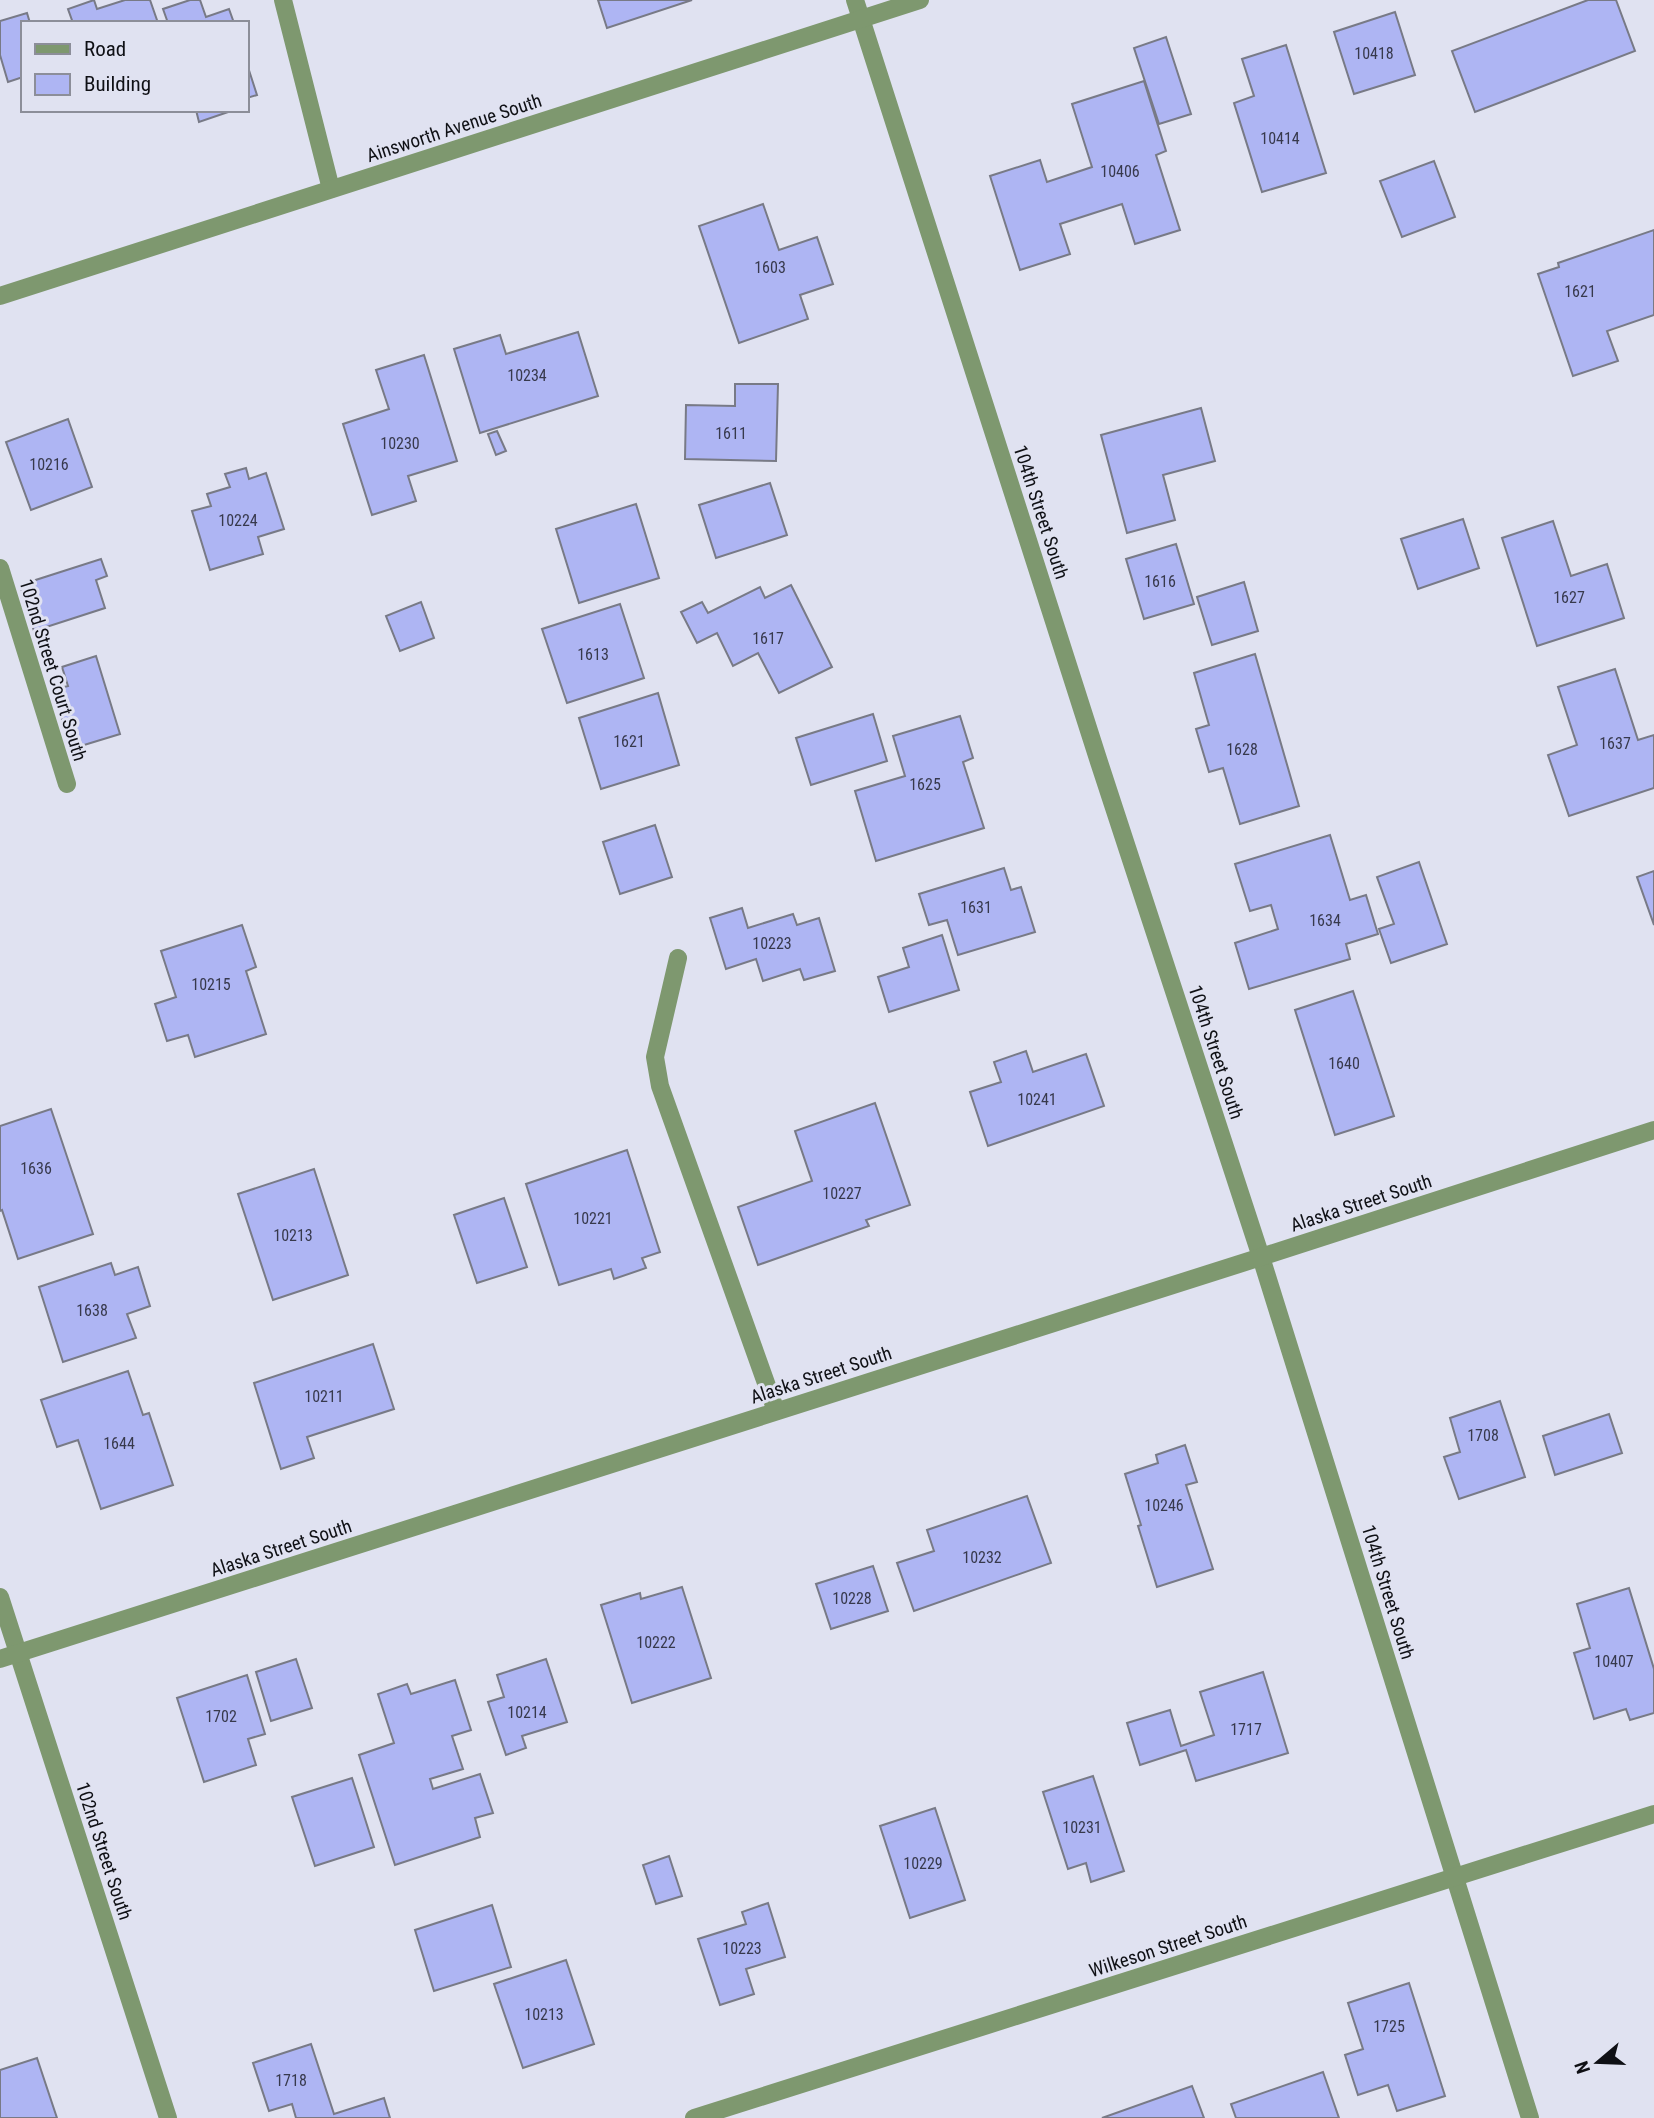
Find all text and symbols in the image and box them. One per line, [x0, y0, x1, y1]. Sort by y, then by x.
legend [21, 21, 248, 112]
text: Road [84, 37, 126, 61]
house number: 10418 [1354, 44, 1394, 63]
text: Building [84, 72, 151, 96]
street label: Ainsworth Avenue South [363, 89, 545, 167]
house number: 10414 [1260, 129, 1300, 148]
house number: 10406 [1100, 162, 1140, 181]
house number: 1603 [754, 258, 786, 277]
house number: 1621 [1564, 282, 1596, 301]
house number: 10234 [507, 366, 547, 385]
house number: 1611 [715, 424, 747, 443]
house number: 10230 [380, 434, 420, 453]
street label: 104th Street South [1008, 442, 1074, 582]
house number: 10216 [29, 455, 69, 474]
house number: 10224 [218, 511, 258, 530]
house number: 1616 [1144, 572, 1176, 591]
street label: 102nd Street Court South [14, 576, 92, 764]
house number: 1627 [1553, 588, 1585, 607]
house number: 1617 [752, 629, 784, 648]
house number: 1613 [577, 645, 609, 664]
house number: 1621 [613, 732, 645, 751]
house number: 1637 [1599, 734, 1631, 753]
house number: 1628 [1226, 740, 1258, 759]
house number: 1625 [909, 775, 941, 794]
house number: 1631 [960, 898, 992, 917]
house number: 1634 [1309, 911, 1341, 930]
house number: 10223 [752, 934, 792, 953]
house number: 10215 [191, 975, 231, 994]
street label: 104th Street South [1183, 982, 1249, 1122]
house number: 1640 [1328, 1054, 1360, 1073]
house number: 10241 [1017, 1090, 1057, 1109]
house number: 1636 [20, 1159, 52, 1178]
street label: Alaska Street South [1287, 1169, 1435, 1237]
house number: 10227 [822, 1184, 862, 1203]
house number: 10221 [573, 1209, 613, 1228]
house number: 10213 [273, 1226, 313, 1245]
house number: 1638 [76, 1301, 108, 1320]
street label: Alaska Street South [747, 1341, 895, 1409]
house number: 10211 [304, 1387, 344, 1406]
house number: 1708 [1467, 1426, 1499, 1445]
house number: 1644 [103, 1434, 135, 1453]
house number: 10246 [1144, 1496, 1184, 1515]
street label: Alaska Street South [207, 1514, 355, 1582]
street label: 104th Street South [1357, 1522, 1419, 1662]
house number: 10232 [962, 1548, 1002, 1567]
house number: 10228 [832, 1589, 872, 1608]
house number: 10222 [636, 1633, 676, 1652]
house number: 10407 [1594, 1652, 1634, 1671]
house number: 10214 [507, 1703, 547, 1722]
house number: 1702 [205, 1707, 237, 1726]
house number: 1717 [1230, 1720, 1262, 1739]
street label: 102nd Street South [71, 1779, 137, 1923]
house number: 10231 [1062, 1818, 1102, 1837]
house number: 10229 [903, 1854, 943, 1873]
street label: Wilkeson Street South [1086, 1910, 1250, 1982]
house number: 10223 [722, 1939, 762, 1958]
house number: 10213 [524, 2005, 564, 2024]
house number: 1725 [1373, 2017, 1405, 2036]
north arrow [1563, 2027, 1633, 2097]
text: N [1570, 2058, 1595, 2077]
house number: 1718 [275, 2071, 307, 2090]

